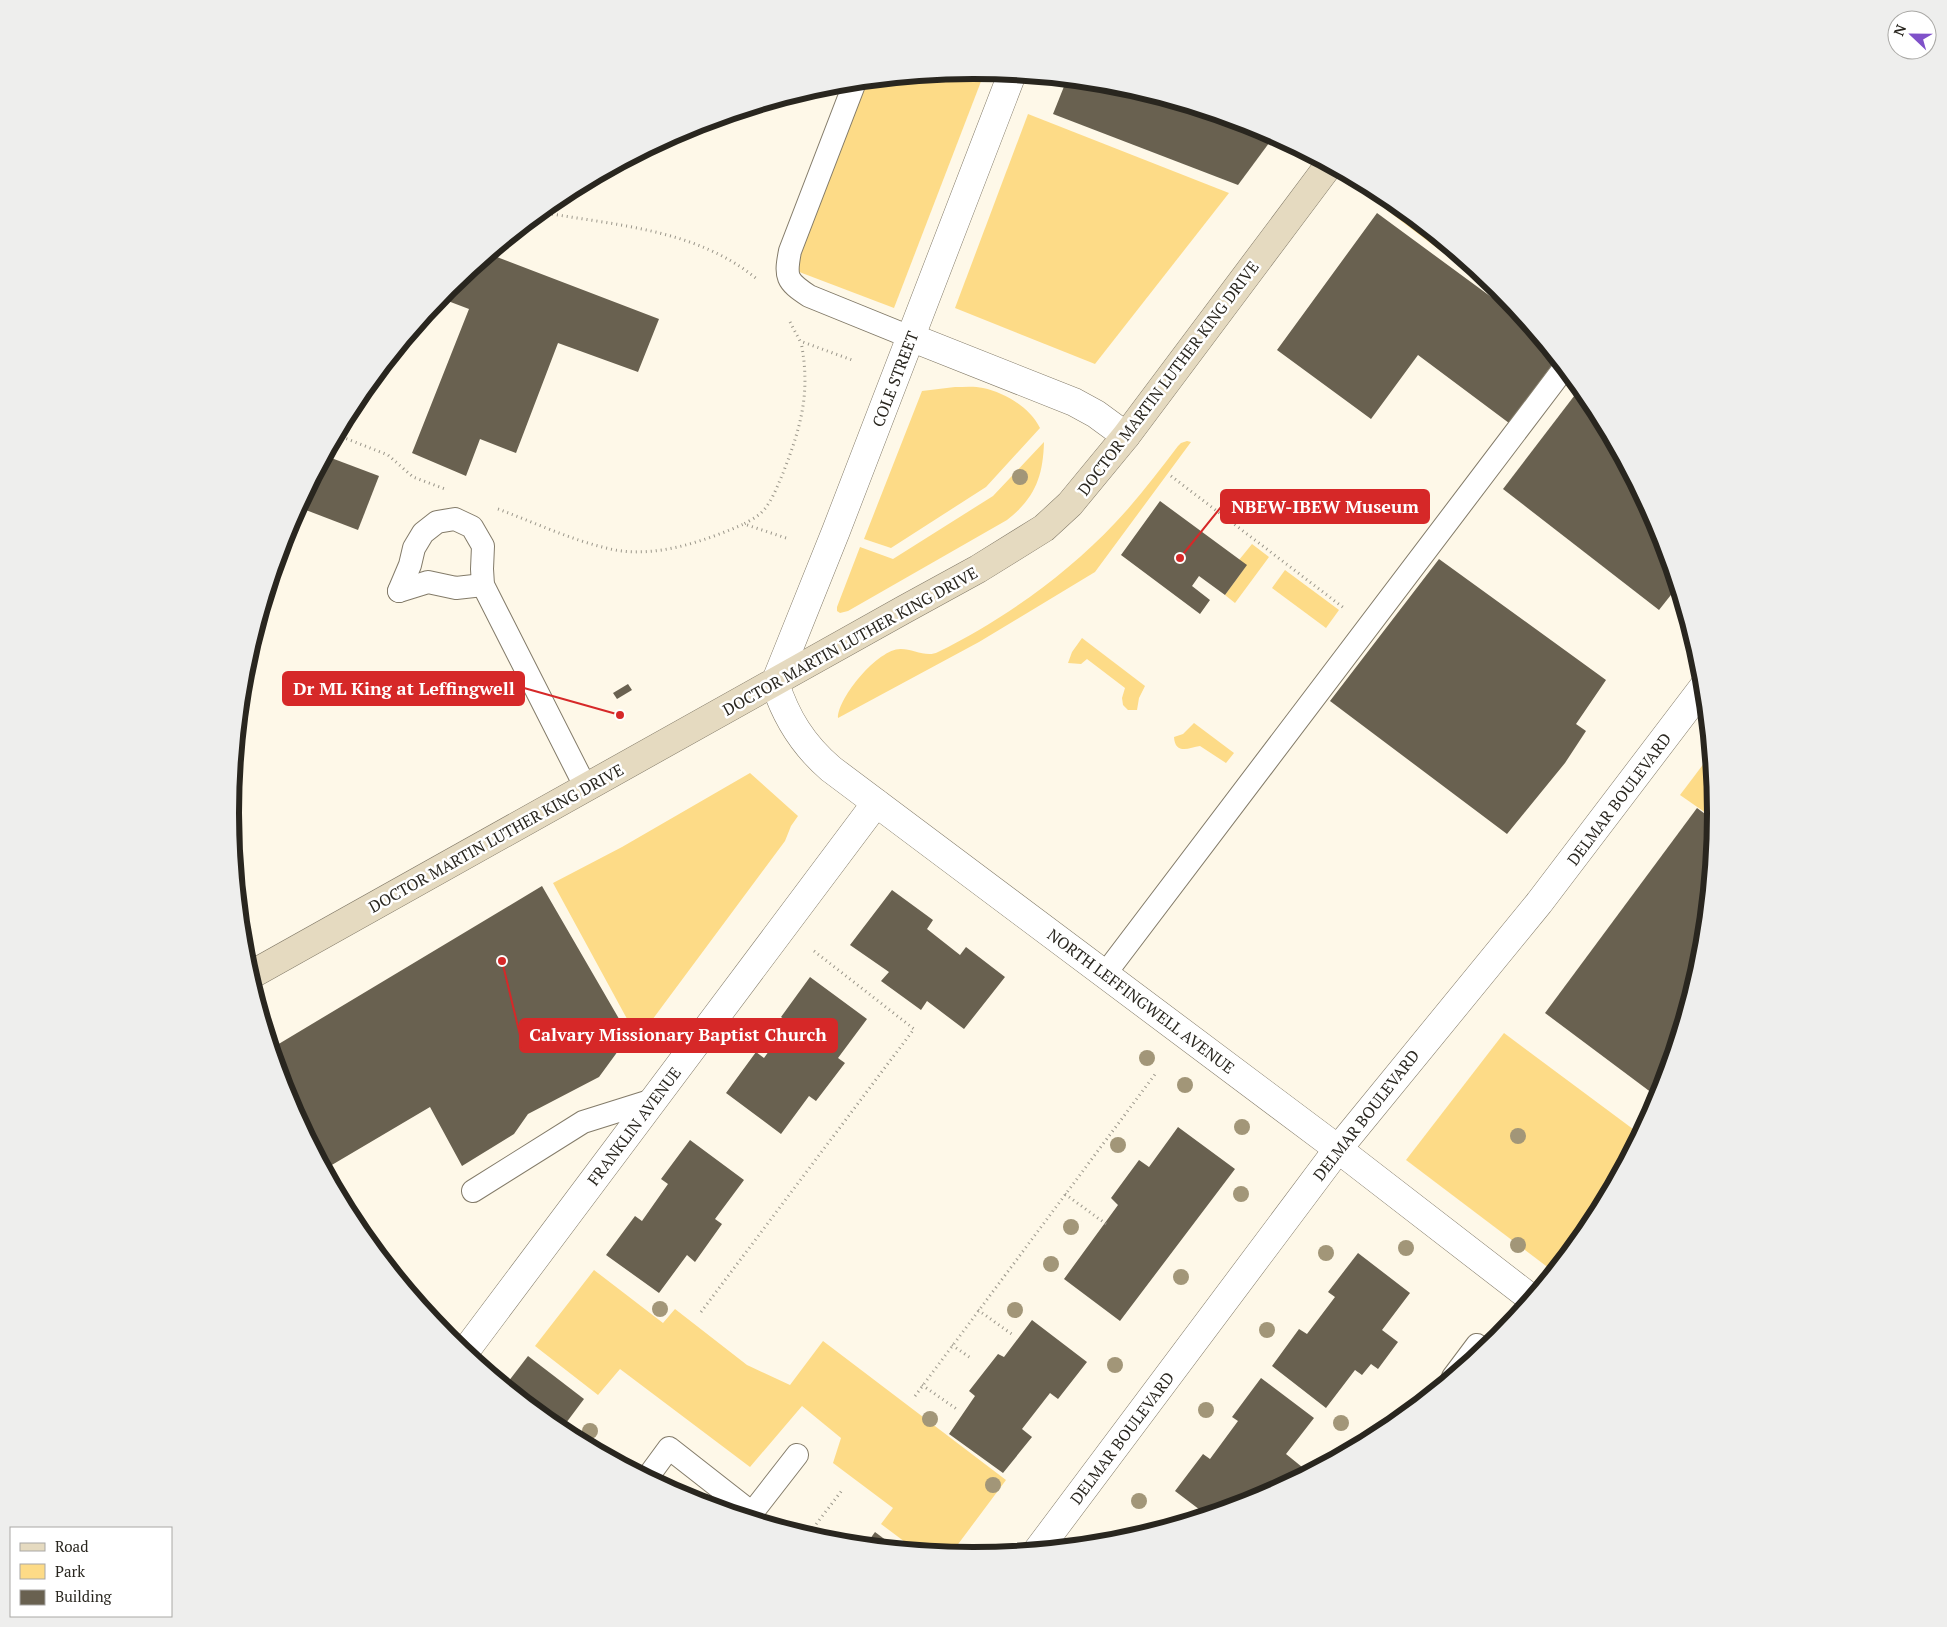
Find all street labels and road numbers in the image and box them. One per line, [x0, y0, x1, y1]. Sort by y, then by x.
street label: DOCTOR MARTIN LUTHER KING DRIVE [1072, 256, 1264, 500]
street label: COLE STREET [867, 328, 923, 430]
street label: DOCTOR MARTIN LUTHER KING DRIVE [719, 561, 981, 721]
street label: DELMAR BOULEVARD [1562, 728, 1676, 870]
street label: DOCTOR MARTIN LUTHER KING DRIVE [365, 758, 627, 918]
street label: NORTH LEFFINGWELL AVENUE [1043, 923, 1239, 1079]
street label: DELMAR BOULEVARD [1308, 1045, 1424, 1185]
street label: FRANKLIN AVENUE [582, 1062, 686, 1190]
street label: DELMAR BOULEVARD [1065, 1367, 1179, 1509]

